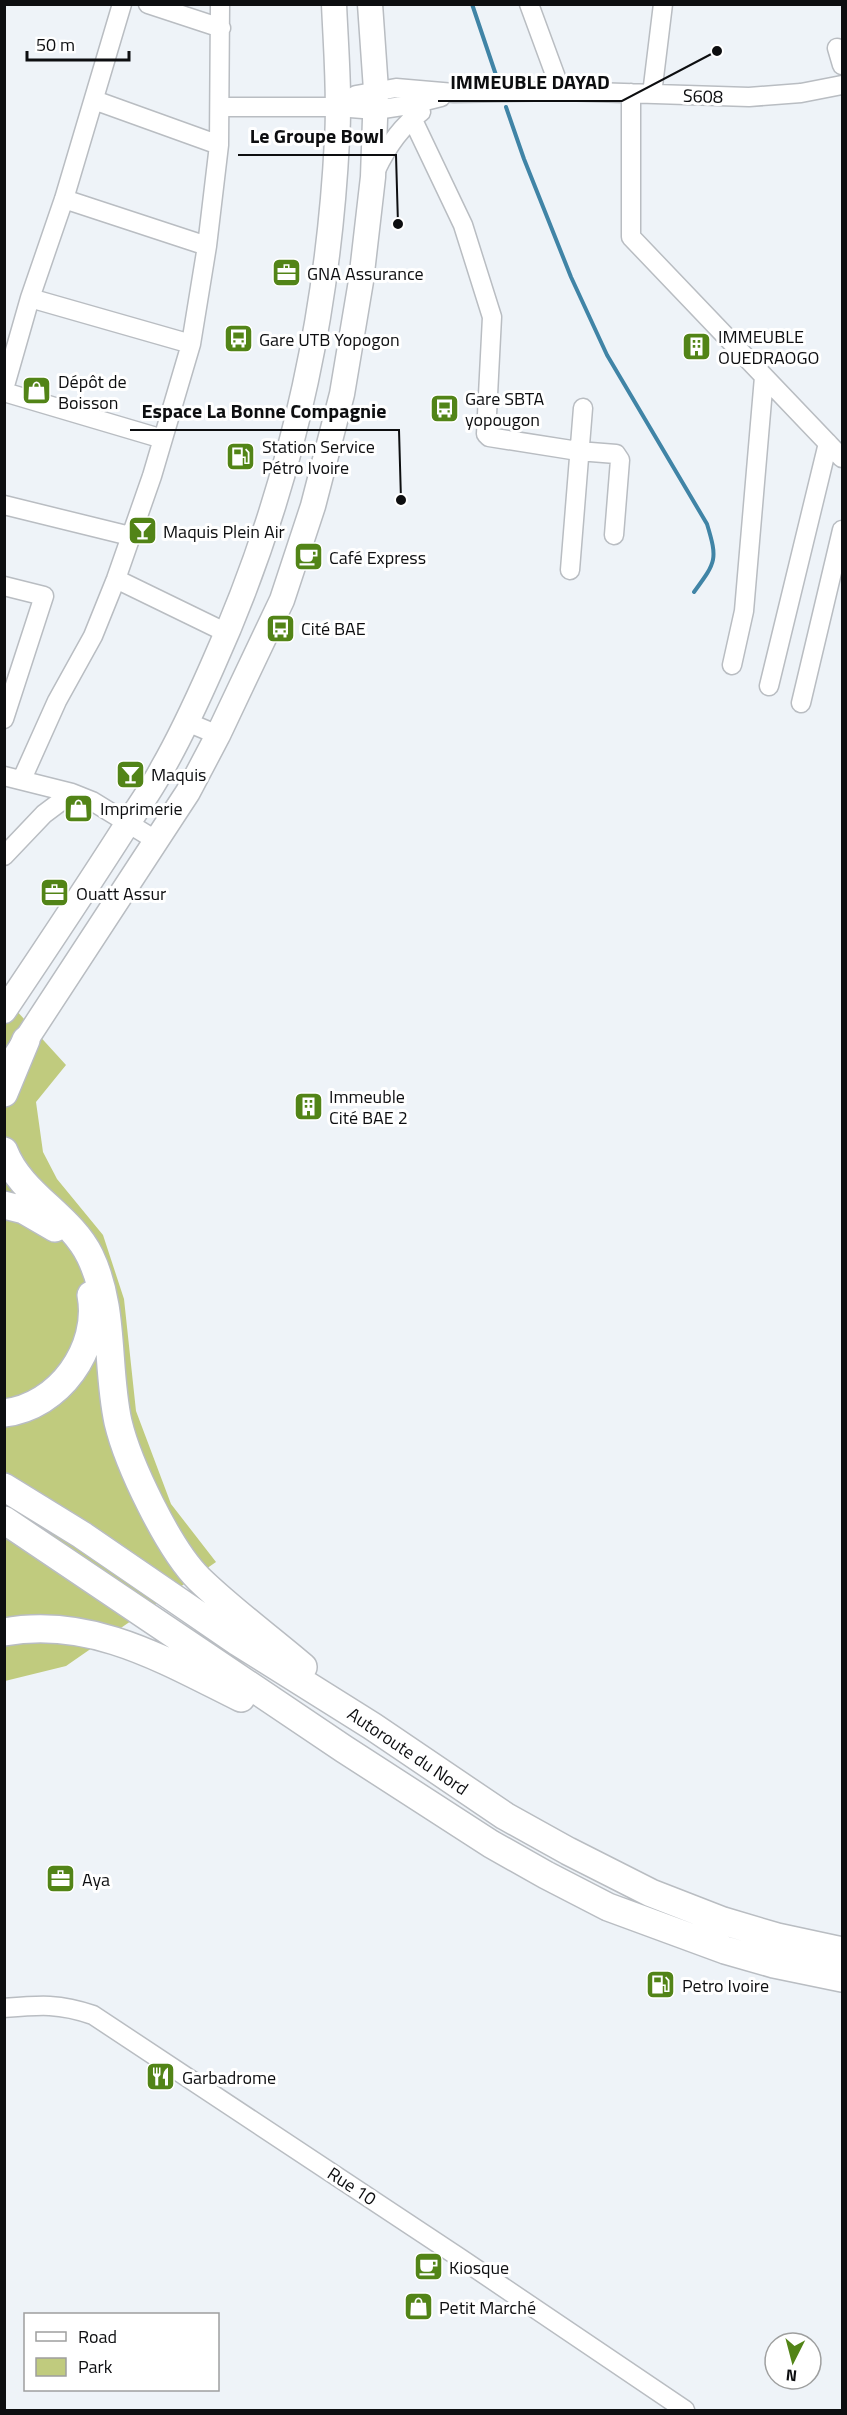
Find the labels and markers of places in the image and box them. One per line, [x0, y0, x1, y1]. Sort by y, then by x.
callout: IMMEUBLE DAYAD [438, 63, 622, 101]
callout: Le Groupe Bowl [238, 117, 396, 155]
office icon: GNA Assurance [270, 257, 302, 289]
place label: GNA Assurance [307, 260, 424, 287]
bus stop icon: Gare UTB Yopogon [222, 323, 254, 355]
place label: IMMEUBLE OUEDRAOGO [718, 323, 819, 371]
place label: Gare UTB Yopogon [259, 326, 400, 353]
building icon: IMMEUBLE OUEDRAOGO [681, 330, 713, 362]
place label: Dépôt de Boisson [58, 368, 127, 416]
shop icon: Dépôt de Boisson [21, 375, 53, 407]
place label: Gare SBTA yopougon [465, 385, 544, 433]
callout: Espace La Bonne Compagnie [130, 392, 399, 430]
bus stop icon: Gare SBTA yopougon [428, 392, 460, 424]
place label: Station Service Pétro Ivoire [262, 433, 375, 481]
fuel station icon: Station Service Pétro Ivoire [225, 440, 257, 472]
bar icon: Maquis Plein Air [126, 515, 158, 547]
place label: Maquis Plein Air [163, 518, 285, 545]
cafe icon: Café Express [292, 541, 324, 573]
place label: Café Express [329, 544, 426, 571]
bus stop icon: Cité BAE [264, 612, 296, 644]
place label: Cité BAE [301, 615, 366, 642]
bar icon: Maquis [114, 758, 146, 790]
place label: Maquis [151, 761, 206, 788]
shop icon: Imprimerie [63, 792, 95, 824]
place label: Imprimerie [100, 795, 183, 822]
office icon: Ouatt Assur [39, 877, 71, 909]
place label: Ouatt Assur [76, 880, 166, 907]
place label: Immeuble Cité BAE 2 [329, 1083, 408, 1131]
building icon: Immeuble Cité BAE 2 [292, 1090, 324, 1122]
office icon: Aya [45, 1863, 77, 1895]
place label: Aya [82, 1866, 110, 1893]
fuel station icon: Petro Ivoire [645, 1969, 677, 2001]
place label: Petro Ivoire [682, 1972, 769, 1999]
restaurant icon: Garbadrome [145, 2061, 177, 2093]
place label: Garbadrome [182, 2064, 276, 2091]
cafe icon: Kiosque [412, 2251, 444, 2283]
place label: Kiosque [449, 2254, 509, 2281]
shop icon: Petit Marché [402, 2291, 434, 2323]
place label: Petit Marché [439, 2294, 536, 2321]

